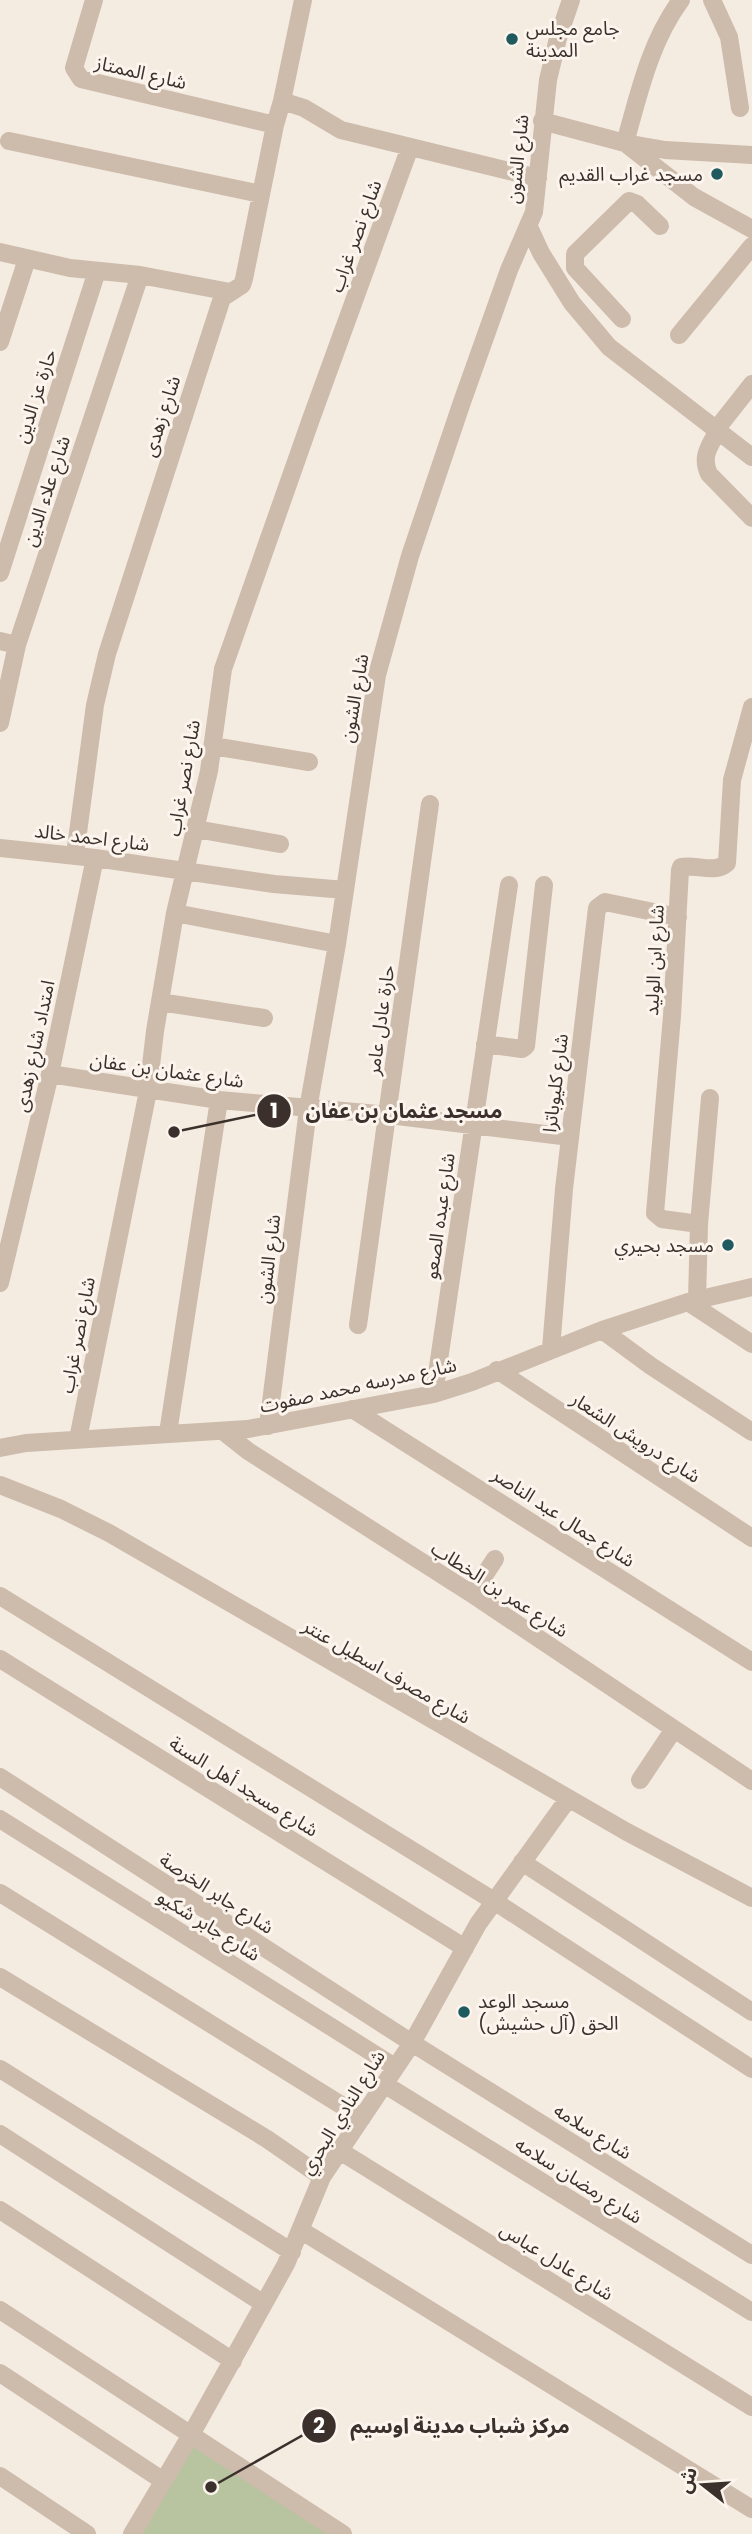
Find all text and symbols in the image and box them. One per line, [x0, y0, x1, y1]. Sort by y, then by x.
place label: جامع مجلس المدينة [526, 15, 620, 64]
marker: جامع مجلس المدينة [504, 31, 520, 47]
street label: شارع الممتاز [92, 49, 189, 96]
street label: شارع الشون [499, 113, 536, 205]
place label: مسجد غراب القديم [559, 161, 703, 189]
marker: مسجد غراب القديم [709, 166, 725, 182]
street label: شارع نصر غراب [323, 176, 388, 296]
street label: حارة عز الدين [8, 346, 63, 446]
street label: شارع زهدى [136, 372, 187, 460]
street label: شارع علاء الدين [16, 432, 77, 550]
street label: شارع الشون [333, 652, 376, 745]
street label: شارع نصر غراب [160, 718, 207, 838]
street label: شارع احمد خالد [33, 817, 151, 858]
street label: شارع ابن الوليد [638, 904, 671, 1016]
street label: حارة عادل عامر [359, 963, 402, 1078]
street label: امتداد شارع زهدى [7, 978, 62, 1115]
street label: شارع كليوباترا [536, 1032, 575, 1134]
street label: شارع عثمان بن عفان [88, 1046, 246, 1095]
callout: مسجد عثمان بن عفان [257, 1090, 517, 1132]
text: 1 [270, 1096, 278, 1125]
text: مسجد عثمان بن عفان [306, 1096, 502, 1125]
street label: شارع عبده الصعو [417, 1151, 462, 1281]
street label: شارع الشون [250, 1213, 287, 1305]
place label: مسجد بحيري [614, 1232, 714, 1260]
marker: مسجد بحيري [720, 1237, 736, 1253]
street label: شارع نصر غراب [53, 1275, 102, 1396]
street label: شارع مدرسه محمد صفوت [257, 1351, 459, 1420]
street label: شارع درويش الشعار [565, 1385, 706, 1489]
street label: شارع جمال عبد الناصر [486, 1460, 640, 1574]
street label: شارع عمر بن الخطاب [426, 1535, 574, 1644]
street label: شارع مصرف اسطبل عنتر [297, 1612, 476, 1731]
street label: شارع مسجد أهل السنة [164, 1730, 323, 1843]
street label: شارع جابر الخرصة [154, 1846, 279, 1941]
street label: شارع جابر شكيو [152, 1883, 266, 1968]
place label: مسجد الوعد الحق (آل حشيش) [478, 1988, 619, 2037]
marker: مسجد الوعد الحق (آل حشيش) [456, 2004, 472, 2020]
street label: شارع النادي البحري [293, 2045, 393, 2180]
street label: شارع سلامه [548, 2097, 637, 2166]
street label: شارع رمضان سلامه [510, 2130, 648, 2230]
street label: شارع عادل عباس [495, 2216, 619, 2307]
callout: مركز شباب مدينة اوسيم [301, 2405, 584, 2447]
text: 2 [313, 2411, 325, 2440]
text: مركز شباب مدينة اوسيم [350, 2411, 570, 2441]
north arrow [668, 2450, 738, 2520]
text: ش [671, 2464, 704, 2497]

